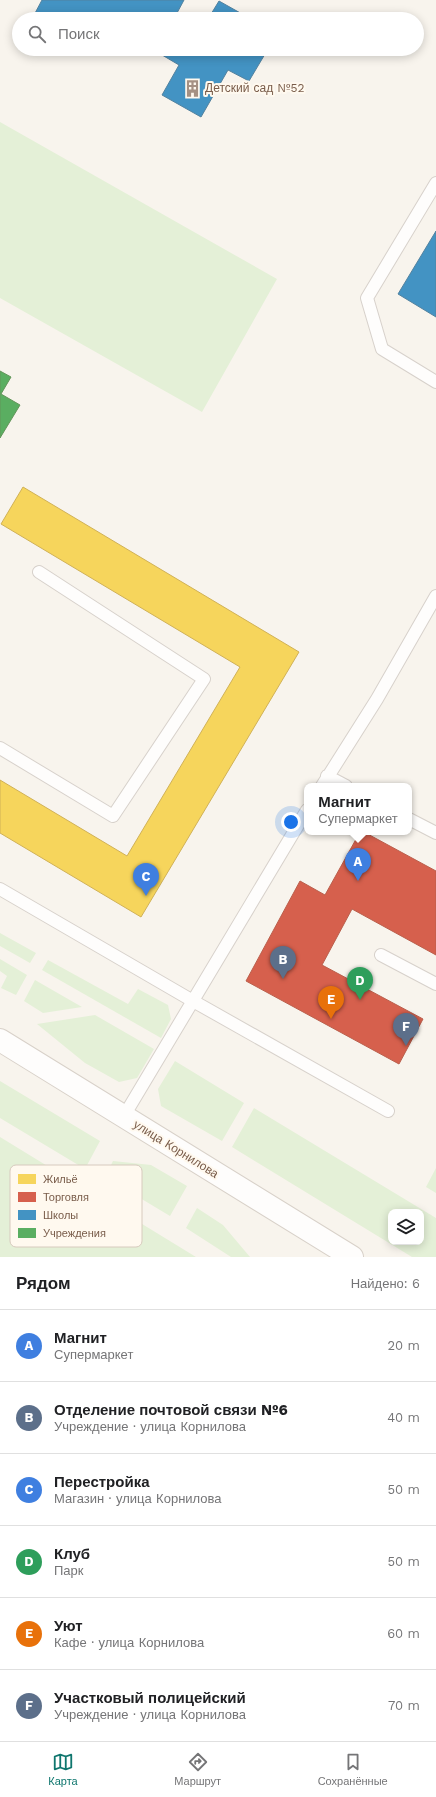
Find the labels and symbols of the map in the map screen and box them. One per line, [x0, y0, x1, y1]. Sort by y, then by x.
building icon: Детский сад №52 [182, 78, 202, 98]
place label: Детский сад №52 [205, 81, 304, 95]
your location [281, 812, 301, 832]
pin: A [345, 848, 371, 881]
pin: C [133, 863, 159, 896]
pin: B [270, 946, 296, 979]
pin: D [347, 967, 373, 1000]
pin: E [318, 986, 344, 1019]
pin: F [393, 1013, 419, 1046]
street label: улица Корнилова [131, 1117, 221, 1181]
legend [10, 1165, 142, 1247]
text: Жильё [43, 1173, 78, 1186]
text: Торговля [43, 1191, 89, 1204]
text: Школы [43, 1209, 78, 1222]
text: Учреждения [43, 1227, 106, 1240]

